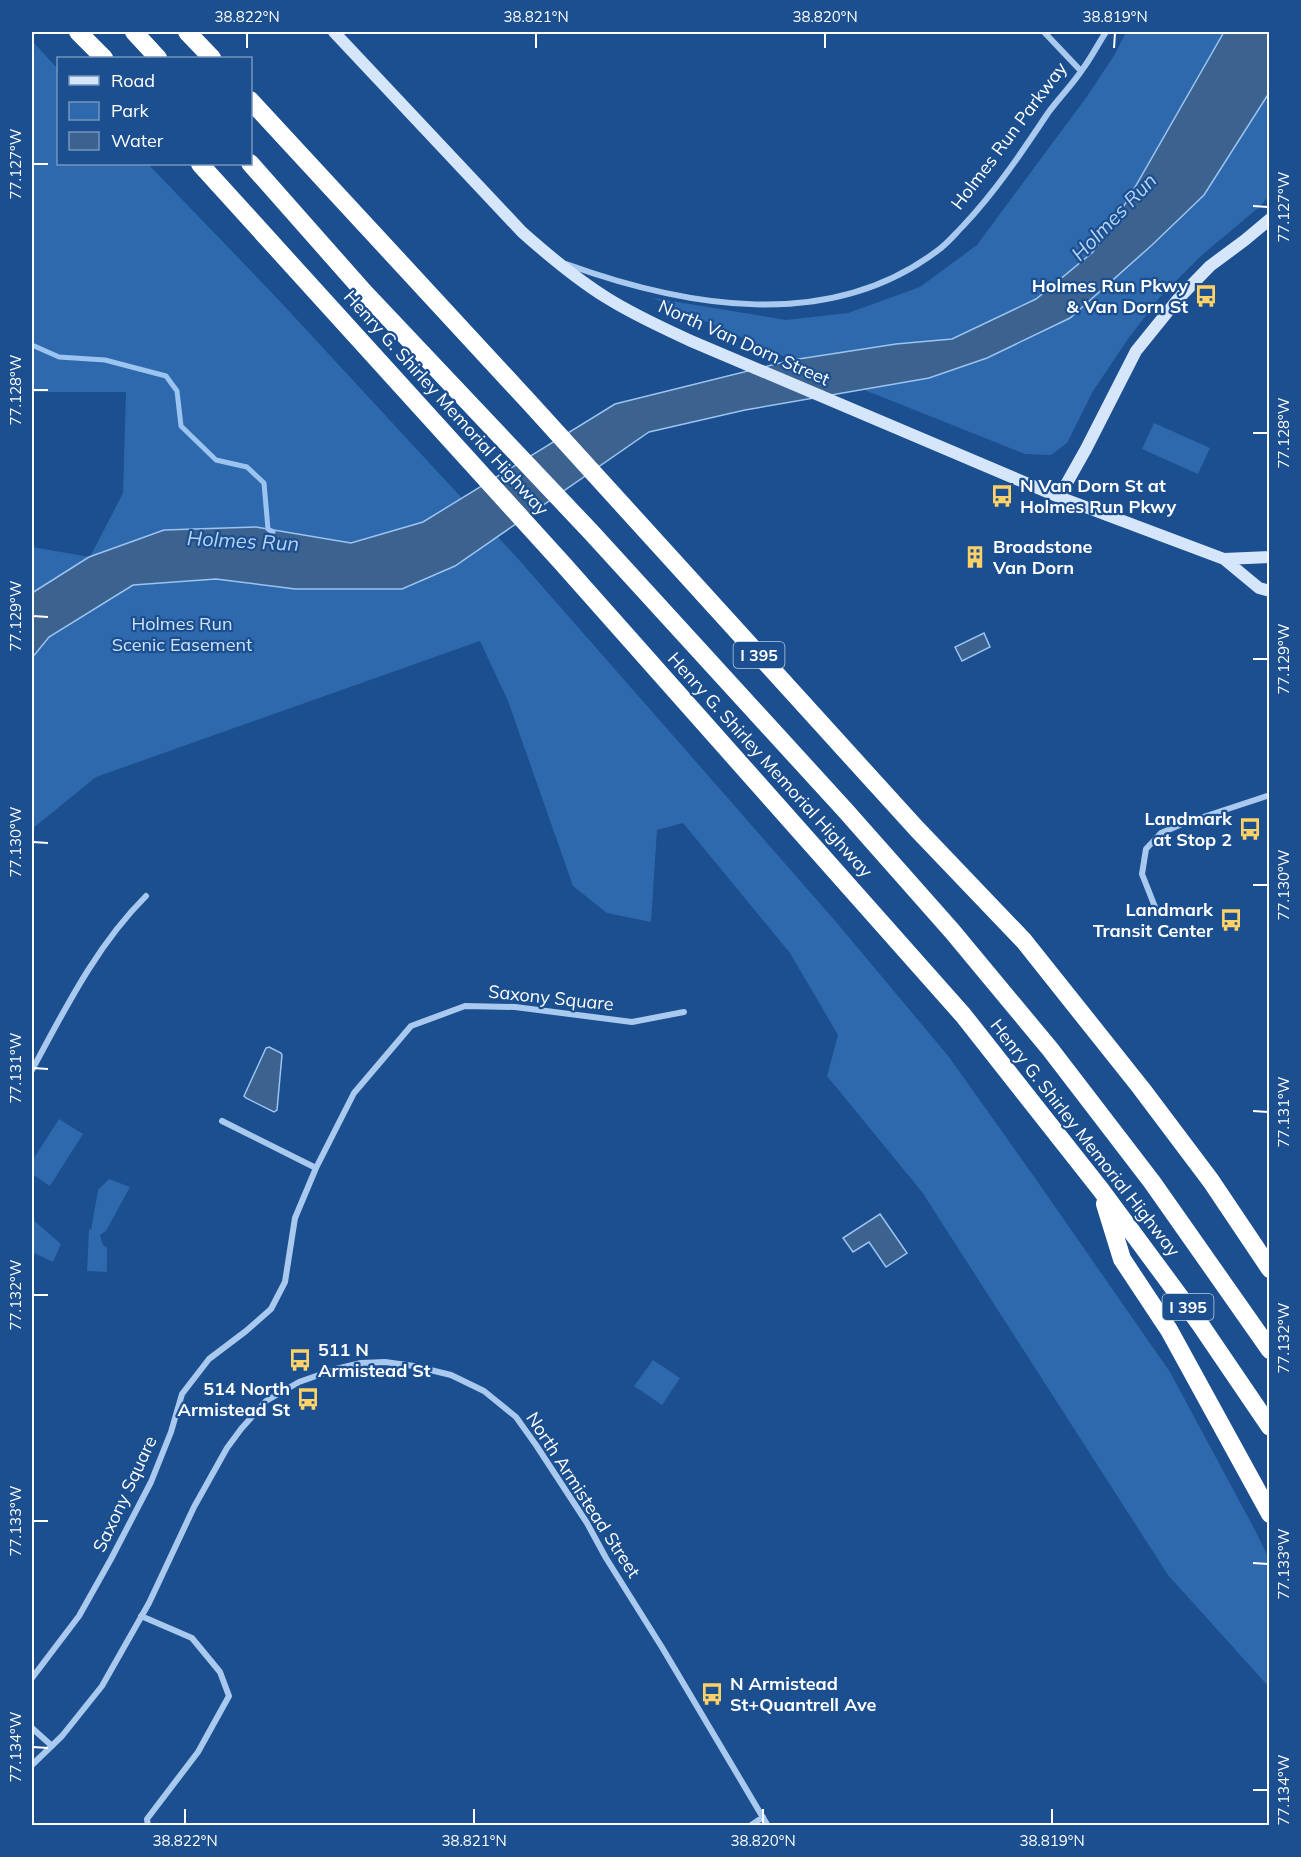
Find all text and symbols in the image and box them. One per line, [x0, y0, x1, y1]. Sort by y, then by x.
text: 38.822°N [214, 7, 280, 26]
text: 38.821°N [503, 7, 569, 26]
text: 38.820°N [792, 7, 858, 26]
text: 38.819°N [1082, 7, 1148, 26]
legend [57, 57, 252, 165]
street label: Holmes Run Parkway [946, 57, 1072, 214]
text: Road [111, 69, 155, 92]
text: Park [111, 99, 150, 122]
text: 77.127°W [6, 128, 25, 199]
text: Water [111, 129, 164, 152]
water label: Holmes Run [1066, 168, 1162, 266]
text: 77.127°W [1274, 171, 1293, 242]
place label: Holmes Run Pkwy & Van Dorn St [1032, 274, 1188, 318]
bus stop icon: Holmes Run Pkwy & Van Dorn St [1193, 283, 1219, 309]
street label: Henry G. Shirley Memorial Highway [339, 285, 554, 520]
street label: North Van Dorn Street [655, 294, 833, 391]
text: 77.128°W [6, 354, 25, 425]
text: 77.128°W [1274, 397, 1293, 468]
place label: N Van Dorn St at Holmes Run Pkwy [1020, 474, 1176, 518]
bus stop icon: N Van Dorn St at Holmes Run Pkwy [989, 483, 1015, 509]
water label: Holmes Run [186, 525, 300, 556]
place label: Broadstone Van Dorn [992, 535, 1092, 579]
building icon: Broadstone Van Dorn [962, 544, 988, 570]
text: 77.129°W [6, 580, 25, 651]
park label: Holmes Run Scenic Easement [112, 612, 252, 656]
text: 77.129°W [1274, 623, 1293, 694]
road number: I 395 [734, 642, 784, 668]
street label: Henry G. Shirley Memorial Highway [663, 647, 878, 882]
text: 77.130°W [6, 806, 25, 877]
place label: Landmark at Stop 2 [1144, 807, 1233, 851]
bus stop icon: Landmark at Stop 2 [1237, 816, 1263, 842]
text: 77.130°W [1274, 849, 1293, 920]
place label: Landmark Transit Center [1093, 898, 1214, 942]
bus stop icon: Landmark Transit Center [1218, 907, 1244, 933]
street label: Saxony Square [487, 979, 615, 1016]
street label: Henry G. Shirley Memorial Highway [985, 1014, 1186, 1261]
text: 77.131°W [6, 1032, 25, 1103]
text: 77.131°W [1274, 1076, 1293, 1147]
text: 77.132°W [6, 1259, 25, 1330]
road number: I 395 [1162, 1294, 1214, 1320]
text: 77.132°W [1274, 1302, 1293, 1373]
place label: 511 N Armistead St [318, 1338, 431, 1382]
bus stop icon: 511 N Armistead St [287, 1347, 313, 1373]
place label: 514 North Armistead St [177, 1377, 290, 1421]
bus stop icon: 514 North Armistead St [295, 1386, 321, 1412]
street label: North Armistead Street [521, 1408, 646, 1582]
street label: Saxony Square [88, 1432, 162, 1556]
text: 77.133°W [6, 1485, 25, 1556]
text: 77.133°W [1274, 1528, 1293, 1599]
place label: N Armistead St+Quantrell Ave [730, 1672, 877, 1716]
bus stop icon: N Armistead St+Quantrell Ave [699, 1681, 725, 1707]
text: 77.134°W [6, 1711, 25, 1782]
text: 77.134°W [1274, 1754, 1293, 1825]
text: 38.822°N [152, 1831, 218, 1850]
text: 38.821°N [441, 1831, 507, 1850]
text: 38.820°N [730, 1831, 796, 1850]
text: 38.819°N [1019, 1831, 1085, 1850]

